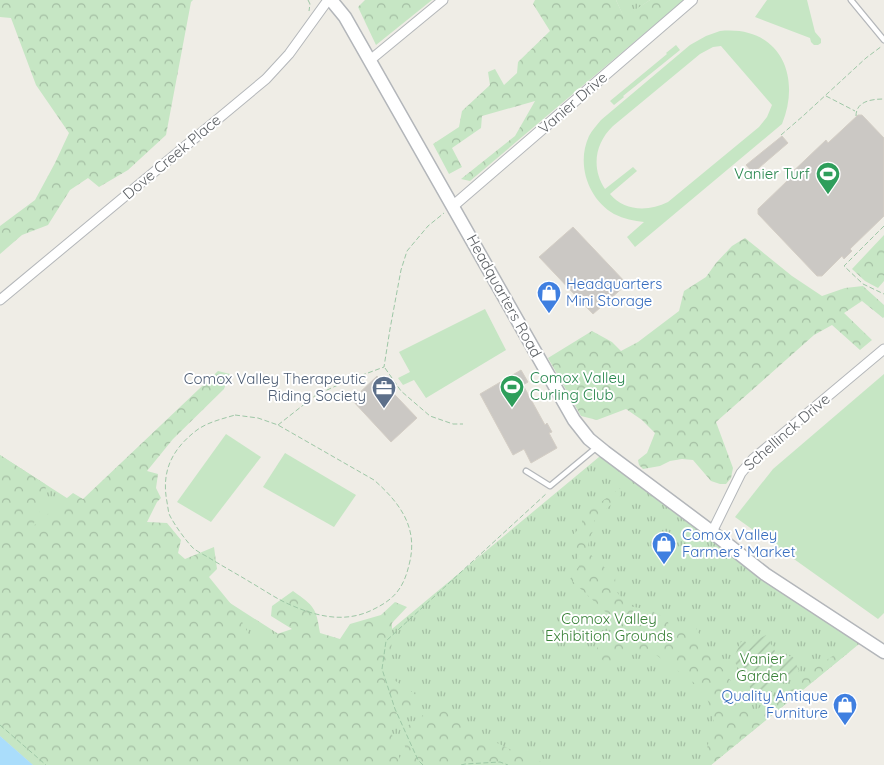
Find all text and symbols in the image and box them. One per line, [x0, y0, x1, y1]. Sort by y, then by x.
street label: Vanier Drive [534, 68, 611, 138]
street label: Dove Creek Place [119, 110, 225, 203]
sports icon: Vanier Turf [815, 161, 841, 195]
place label: Vanier Turf [734, 164, 811, 183]
street label: Headquarters Road [463, 231, 546, 361]
place label: Headquarters Mini Storage [566, 274, 662, 310]
shop icon: Headquarters Mini Storage [536, 280, 562, 314]
place label: Comox Valley Curling Club [530, 368, 625, 404]
place label: Comox Valley Therapeutic Riding Society [184, 369, 366, 405]
sports icon: Comox Valley Curling Club [499, 374, 525, 408]
office icon: Comox Valley Therapeutic Riding Society [371, 375, 397, 409]
street label: Schellinck Drive [740, 389, 834, 474]
place label: Comox Valley Farmers’ Market [682, 525, 796, 561]
shop icon: Comox Valley Farmers’ Market [651, 531, 677, 565]
park label: Comox Valley Exhibition Grounds [545, 609, 673, 645]
park label: Vanier Garden [736, 649, 788, 685]
place label: Quality Antique Furniture [722, 686, 828, 722]
shop icon: Quality Antique Furniture [832, 692, 858, 726]

